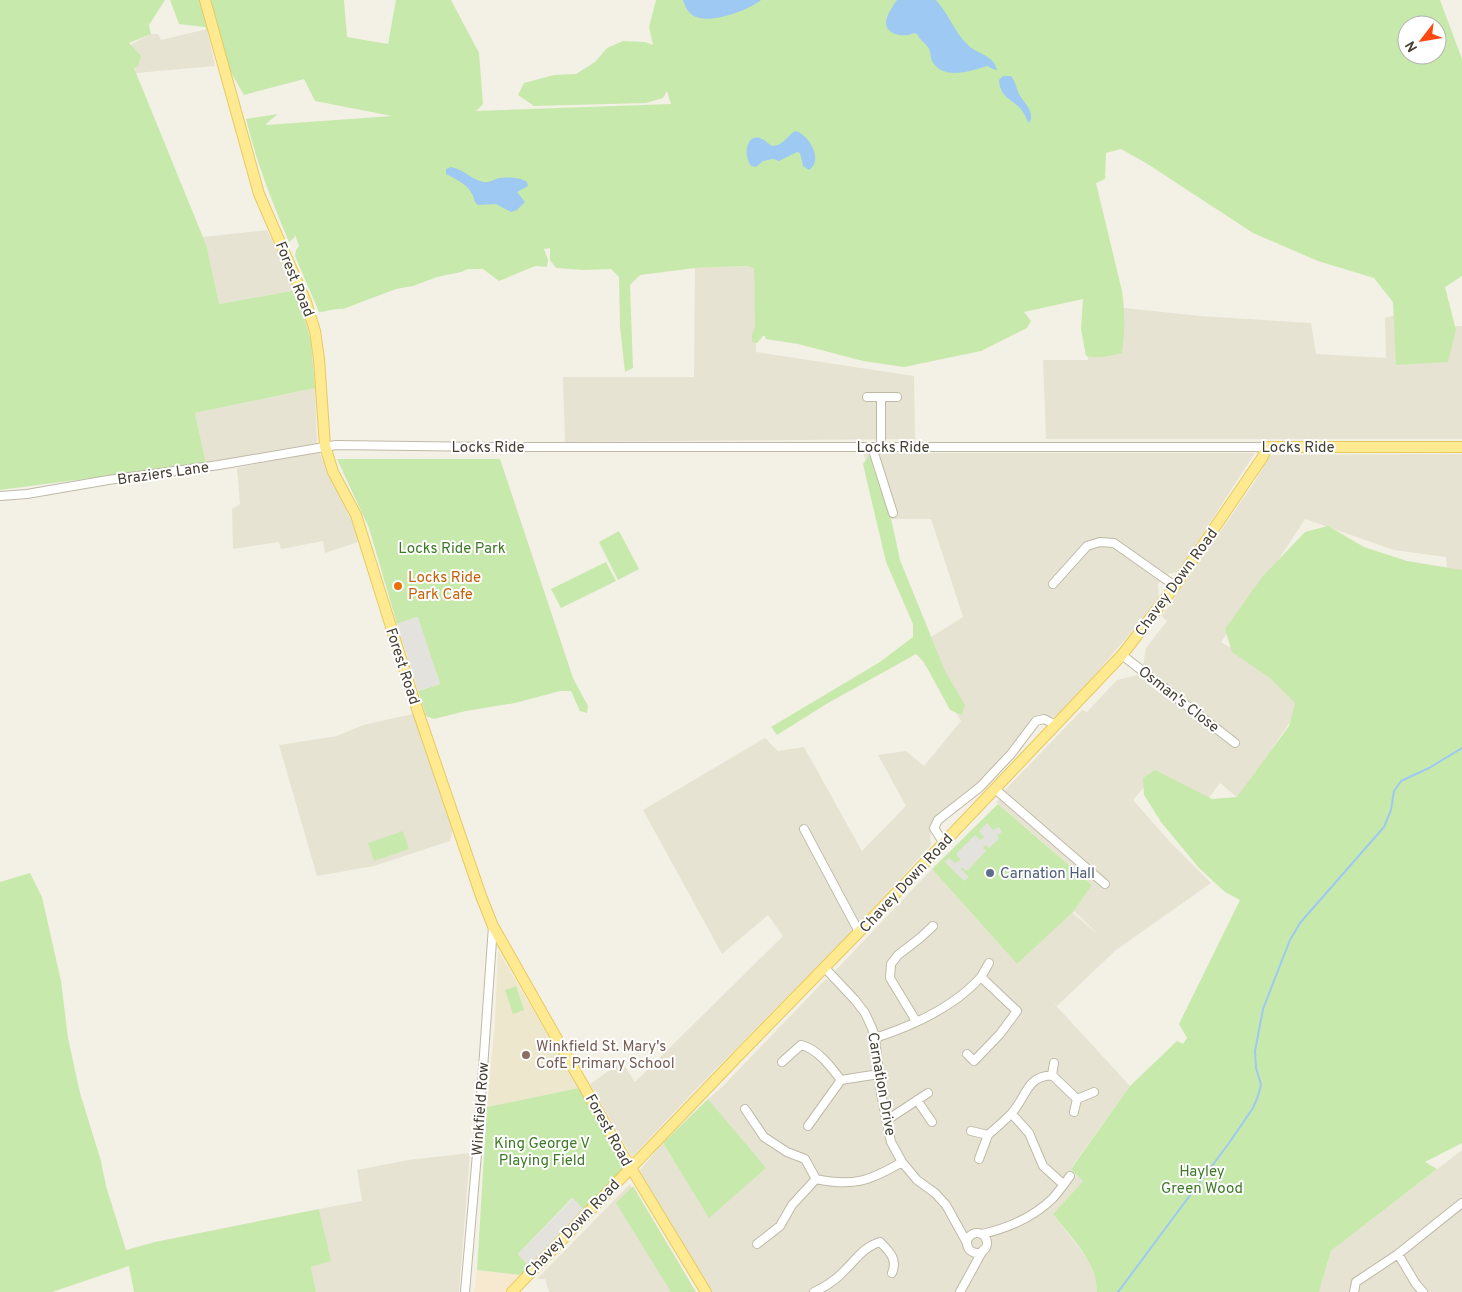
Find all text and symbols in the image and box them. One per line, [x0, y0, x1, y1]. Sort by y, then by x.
north arrow [1397, 15, 1447, 65]
text: N [1402, 37, 1422, 55]
street label: Forest Road [270, 239, 317, 320]
street label: Locks Ride [451, 439, 525, 458]
street label: Locks Ride [856, 439, 930, 458]
street label: Locks Ride [1261, 439, 1335, 458]
street label: Braziers Lane [116, 459, 210, 490]
street label: Chavey Down Road [1132, 525, 1223, 641]
park label: Locks Ride Park [398, 540, 506, 559]
place label: Locks Ride Park Cafe [408, 569, 481, 605]
marker: Locks Ride Park Cafe [392, 580, 404, 592]
street label: Forest Road [380, 626, 423, 707]
street label: Osman's Close [1134, 663, 1222, 738]
street label: Chavey Down Road [856, 831, 958, 938]
place label: Carnation Hall [1000, 865, 1095, 884]
marker: Carnation Hall [984, 867, 996, 879]
street label: Carnation Drive [862, 1031, 899, 1137]
place label: Winkfield St. Mary's CofE Primary School [536, 1038, 675, 1074]
marker: Winkfield St. Mary's CofE Primary School [520, 1049, 532, 1061]
street label: Winkfield Row [469, 1061, 494, 1157]
street label: Forest Road [580, 1091, 635, 1170]
park label: King George V Playing Field [494, 1135, 590, 1171]
park label: Hayley Green Wood [1161, 1163, 1243, 1199]
street label: Chavey Down Road [522, 1176, 625, 1282]

